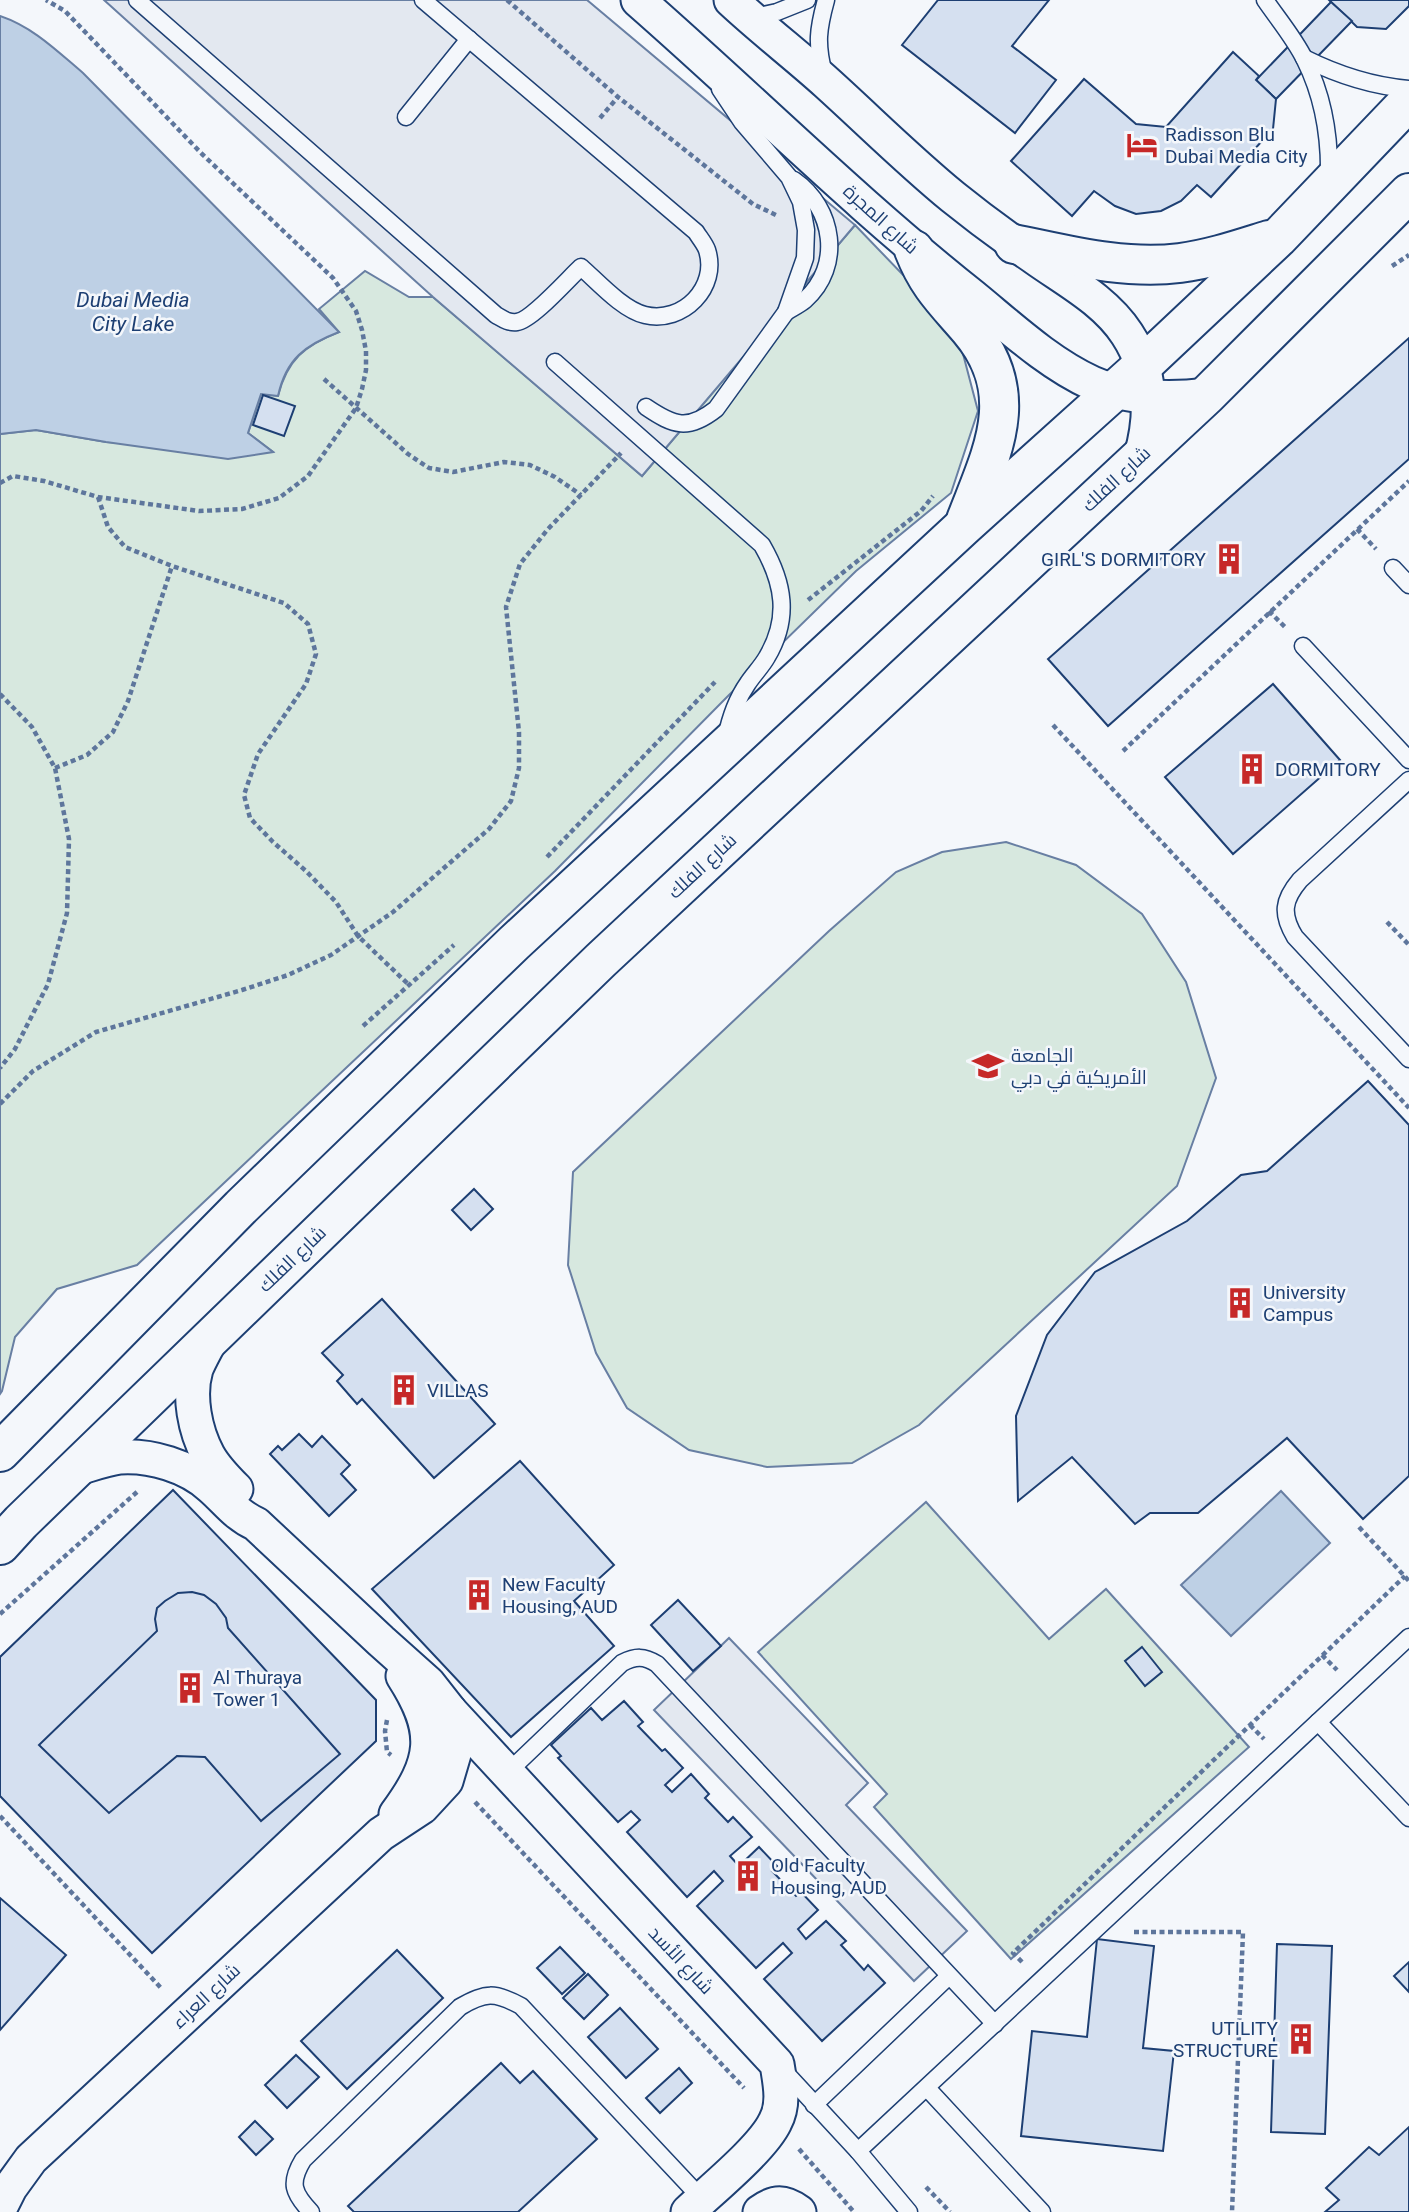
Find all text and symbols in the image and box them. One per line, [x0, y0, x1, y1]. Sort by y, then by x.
place label: Radisson Blu Dubai Media City [1165, 123, 1308, 168]
hotel icon: Radisson Blu Dubai Media City [1125, 128, 1159, 162]
street label: شارع المجرة [837, 179, 923, 260]
water label: Dubai Media City Lake [76, 288, 190, 336]
street label: شارع الفلك [1077, 441, 1156, 518]
building icon: GIRL'S DORMITORY [1212, 542, 1246, 576]
place label: GIRL'S DORMITORY [1041, 548, 1207, 571]
building icon: DORMITORY [1235, 752, 1269, 786]
place label: DORMITORY [1275, 758, 1381, 781]
street label: شارع الفلك [663, 828, 742, 905]
place label: الجامعة الأمريكية في دبي [1011, 1044, 1147, 1092]
school or university icon: الجامعة الأمريكية في دبي [971, 1049, 1005, 1083]
street label: شارع الفلك [253, 1221, 332, 1298]
place label: University Campus [1263, 1281, 1346, 1326]
building icon: University Campus [1223, 1286, 1257, 1320]
building icon: VILLAS [387, 1373, 421, 1407]
place label: VILLAS [427, 1379, 489, 1402]
place label: New Faculty Housing, AUD [502, 1573, 618, 1618]
building icon: New Faculty Housing, AUD [462, 1578, 496, 1612]
place label: Al Thuraya Tower 1 [213, 1666, 302, 1711]
building icon: Al Thuraya Tower 1 [173, 1671, 207, 1705]
place label: Old Faculty Housing, AUD [771, 1854, 887, 1899]
building icon: Old Faculty Housing, AUD [731, 1859, 765, 1893]
street label: شارع الأسد [642, 1921, 718, 2000]
street label: شارع العراء [167, 1959, 246, 2035]
place label: UTILITY STRUCTURE [1173, 2017, 1279, 2062]
building icon: UTILITY STRUCTURE [1284, 2022, 1318, 2056]

